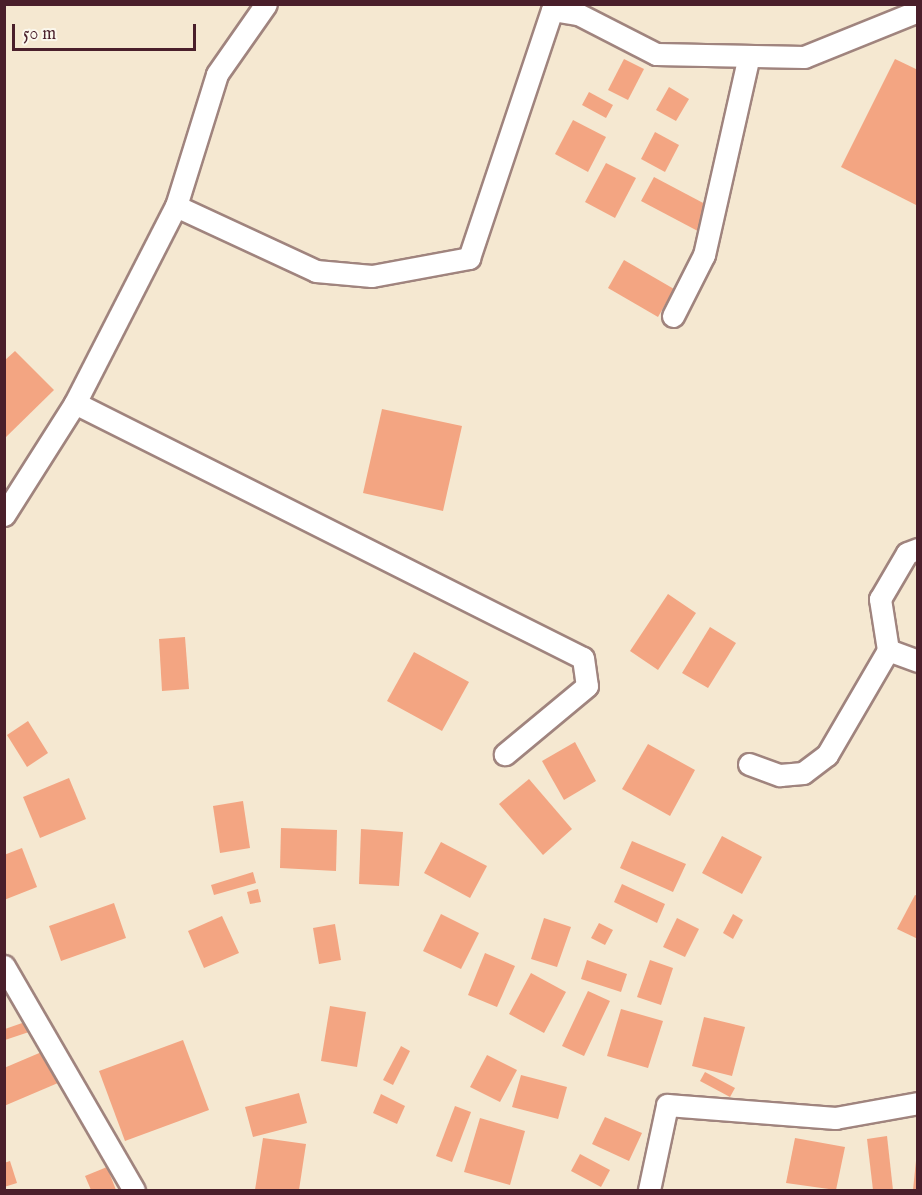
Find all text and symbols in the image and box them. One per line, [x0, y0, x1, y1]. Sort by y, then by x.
scale bar [15, 12, 200, 50]
text: 50 m [23, 23, 56, 46]

